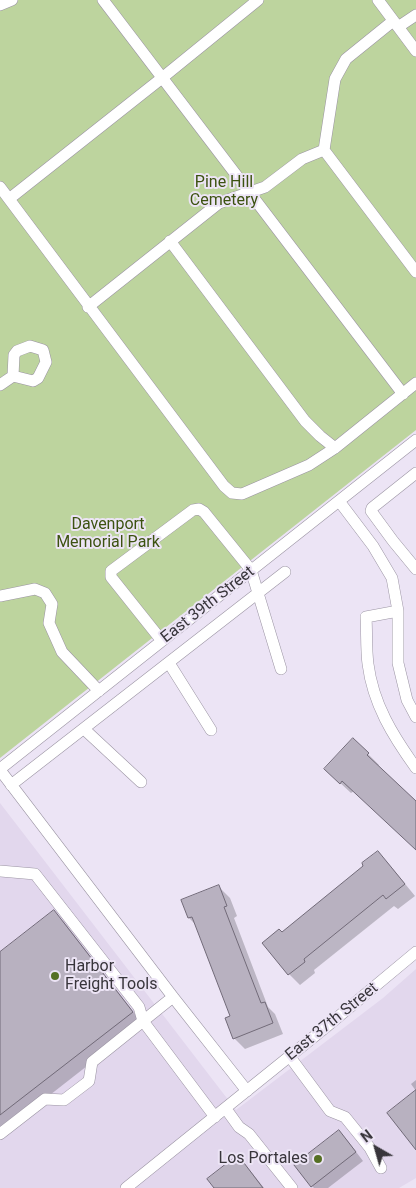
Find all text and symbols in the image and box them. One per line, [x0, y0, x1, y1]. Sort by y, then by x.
park label: Pine Hill Cemetery [190, 173, 258, 211]
park label: Davenport Memorial Park [56, 515, 160, 553]
street label: East 39th Street [157, 563, 259, 647]
place label: Harbor Freight Tools [65, 957, 157, 995]
marker: Harbor Freight Tools [49, 970, 61, 982]
street label: East 37th Street [282, 979, 382, 1065]
north arrow [351, 1123, 401, 1173]
text: N [358, 1127, 376, 1146]
place label: Los Portales [219, 1149, 308, 1169]
marker: Los Portales [312, 1153, 324, 1165]

